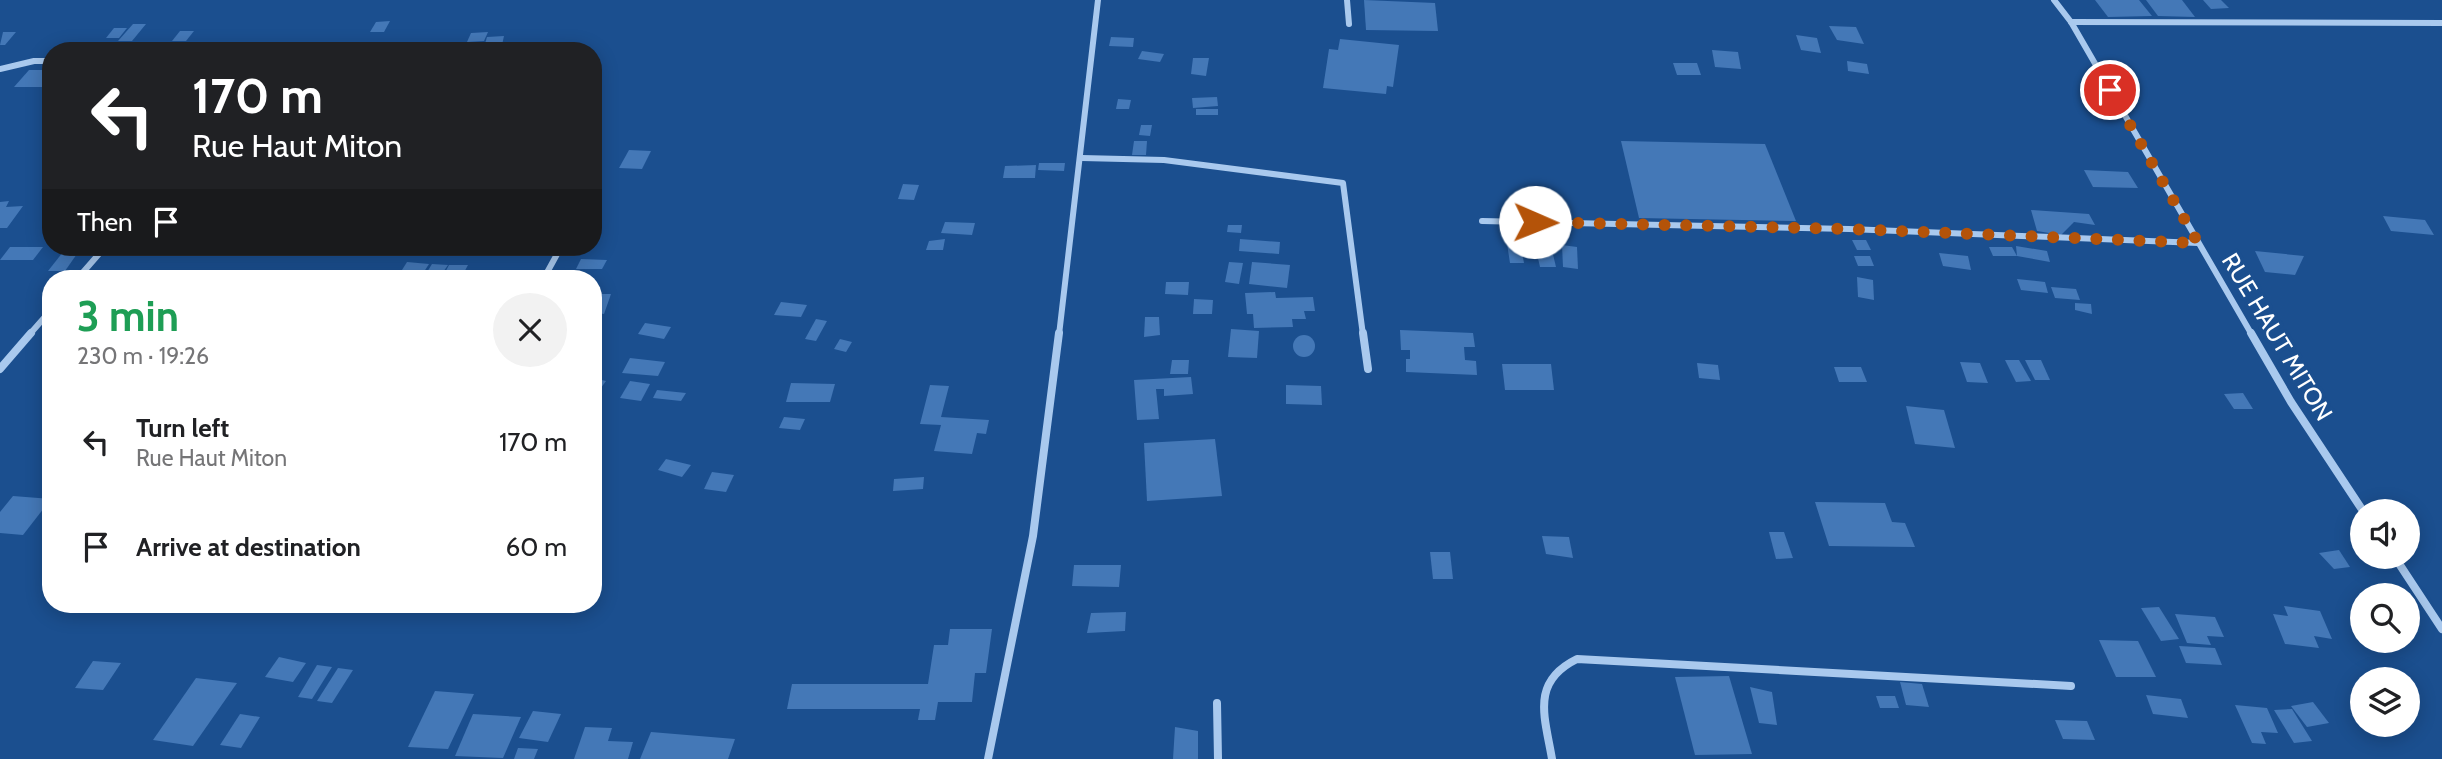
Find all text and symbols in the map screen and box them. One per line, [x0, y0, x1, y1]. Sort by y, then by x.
pin [2080, 60, 2140, 120]
text: 170 m [192, 66, 323, 125]
icon: left [77, 70, 168, 161]
icon: arrive [2091, 71, 2129, 109]
text: Rue Haut Miton [192, 126, 402, 165]
position arrow [1498, 185, 1572, 259]
icon: arrive [147, 203, 185, 241]
text: Then [77, 206, 133, 238]
street label: RUE HAUT MITON [2216, 248, 2339, 426]
text: 3 min [77, 290, 179, 342]
button: close [493, 293, 567, 367]
text: 230 m · 19:26 [77, 342, 209, 370]
text: Turn left [136, 412, 229, 444]
icon: left [77, 423, 115, 461]
text: 170 m [499, 426, 567, 458]
text: Rue Haut Miton [136, 444, 287, 472]
map controls [2350, 499, 2420, 737]
button: sound [2350, 499, 2420, 569]
icon: arrive [77, 528, 115, 566]
text: Arrive at destination [136, 531, 361, 563]
text: 60 m [505, 531, 567, 563]
button: search [2350, 583, 2420, 653]
button: layers [2350, 667, 2420, 737]

